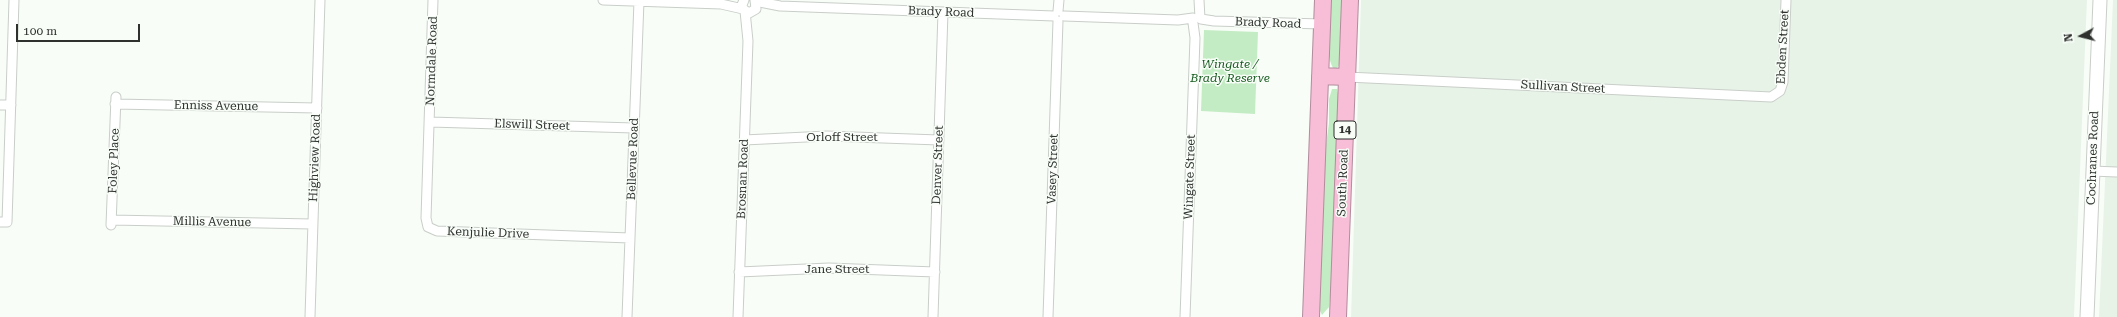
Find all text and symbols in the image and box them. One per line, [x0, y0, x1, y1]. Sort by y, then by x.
street label: Brady Road [908, 4, 974, 20]
street label: Ebden Street [1774, 9, 1792, 85]
street label: Brady Road [1235, 15, 1301, 31]
scale bar [18, 16, 142, 42]
street label: Normdale Road [423, 16, 441, 106]
north arrow [2061, 16, 2101, 56]
text: 100 m [23, 24, 57, 38]
text: N [2062, 33, 2076, 43]
park label: Wingate / Brady Reserve [1190, 57, 1270, 85]
street label: Sullivan Street [1520, 78, 1606, 96]
street label: Enniss Avenue [174, 98, 258, 114]
street label: Cochranes Road [2084, 111, 2102, 205]
street label: Highview Road [306, 114, 324, 202]
street label: Elswill Street [494, 116, 570, 134]
street label: Bellevue Road [624, 118, 642, 200]
road number: 14 [1334, 121, 1356, 139]
street label: Denver Street [929, 125, 947, 205]
street label: Foley Place [106, 128, 122, 194]
street label: Orloff Street [806, 130, 878, 144]
street label: Vasey Street [1045, 133, 1061, 205]
street label: Wingate Street [1181, 134, 1199, 220]
street label: Brosnan Road [734, 139, 752, 219]
street label: South Road [1335, 149, 1351, 217]
street label: Millis Avenue [173, 214, 251, 230]
street label: Kenjulie Drive [447, 224, 529, 242]
street label: Jane Street [805, 262, 869, 276]

